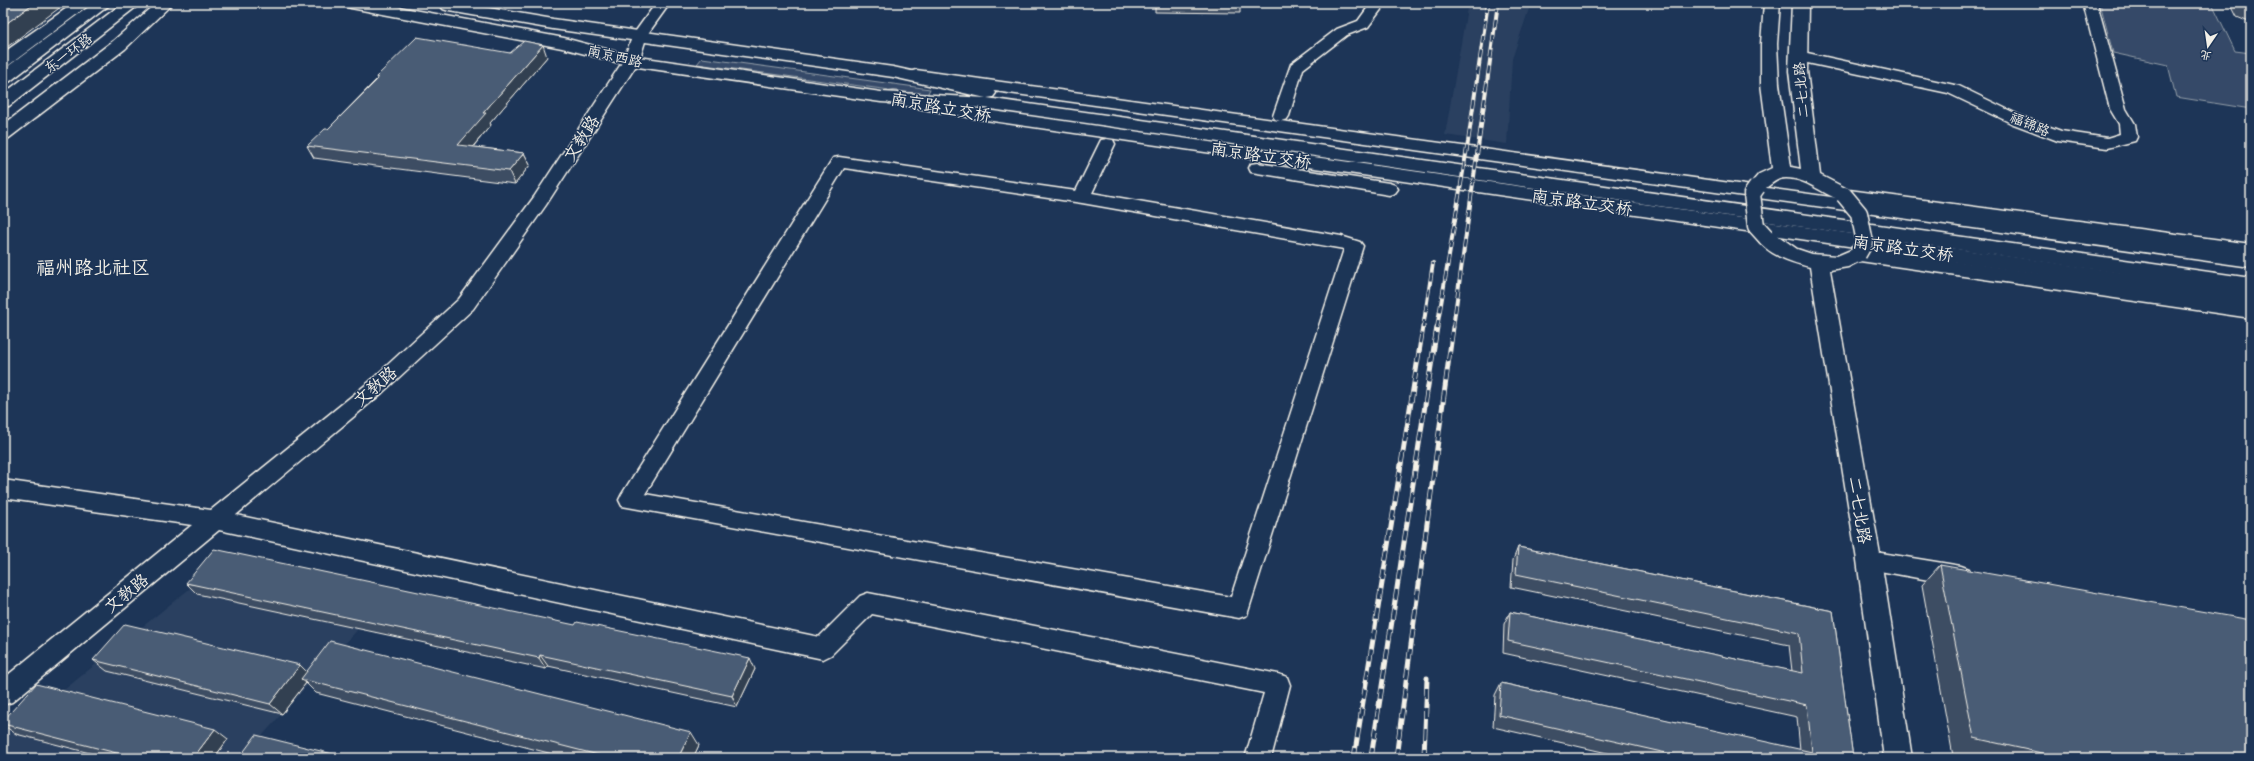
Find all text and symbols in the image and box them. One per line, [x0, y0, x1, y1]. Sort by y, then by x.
north arrow [2188, 26, 2228, 66]
street label: 东一环路 [41, 30, 96, 77]
street label: 南京西路 [586, 42, 644, 71]
text: 北 [2199, 48, 2213, 64]
street label: 二七北路 [1791, 61, 1812, 119]
street label: 南京路立交桥 [889, 88, 993, 127]
street label: 福锦路 [2007, 109, 2052, 140]
street label: 文教路 [559, 111, 604, 165]
street label: 南京路立交桥 [1209, 138, 1313, 173]
street label: 南京路立交桥 [1530, 185, 1634, 220]
street label: 南京路立交桥 [1851, 231, 1955, 266]
district label: 福州路北社区 [36, 256, 150, 280]
street label: 文教路 [349, 362, 401, 411]
street label: 二七北路 [1844, 475, 1875, 545]
street label: 文教路 [100, 569, 153, 618]

